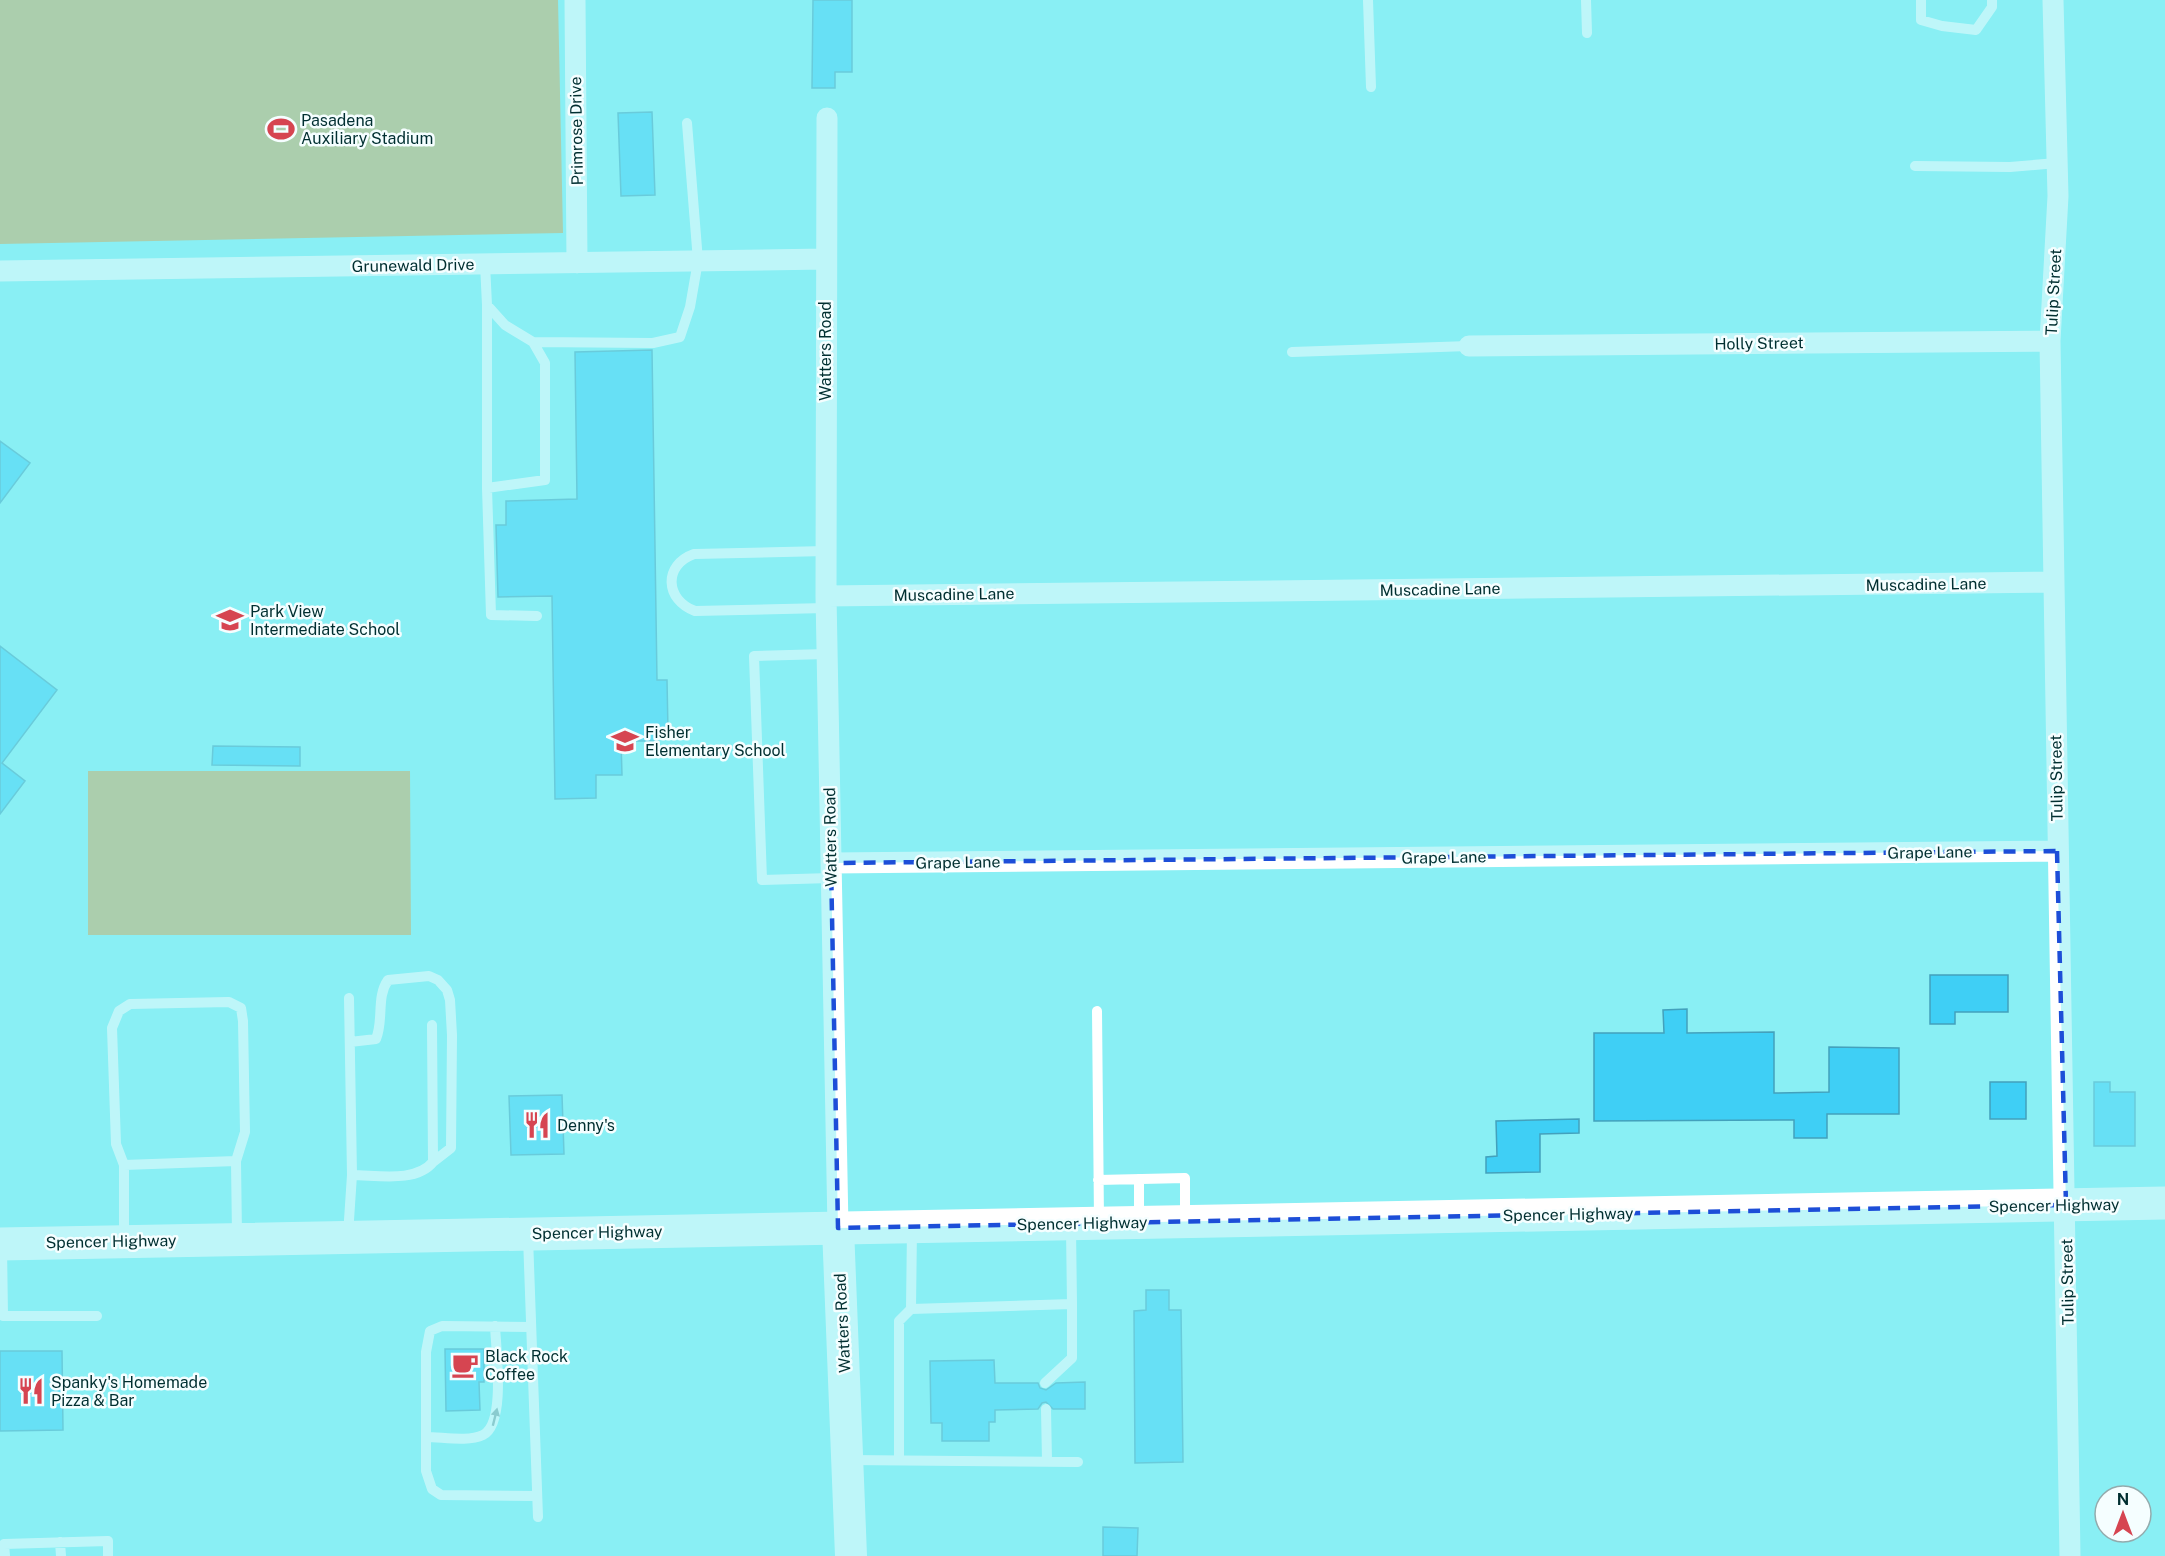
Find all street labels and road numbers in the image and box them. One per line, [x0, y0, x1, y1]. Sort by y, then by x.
street label: Primrose Drive [566, 76, 587, 186]
street label: Tulip Street [2042, 248, 2065, 336]
street label: Grunewald Drive [351, 255, 475, 276]
street label: Watters Road [816, 301, 835, 401]
street label: Holly Street [1714, 333, 1804, 354]
street label: Muscadine Lane [1865, 574, 1987, 595]
street label: Muscadine Lane [1379, 579, 1501, 600]
street label: Muscadine Lane [893, 584, 1015, 605]
street label: Tulip Street [2046, 734, 2067, 822]
street label: Watters Road [820, 787, 841, 887]
street label: Grape Lane [1887, 842, 1973, 863]
street label: Grape Lane [1401, 847, 1487, 868]
street label: Grape Lane [915, 852, 1001, 873]
street label: Spencer Highway [1988, 1195, 2120, 1216]
street label: Spencer Highway [1502, 1204, 1634, 1225]
street label: Spencer Highway [1016, 1213, 1148, 1234]
street label: Spencer Highway [531, 1222, 663, 1243]
street label: Spencer Highway [45, 1231, 177, 1252]
street label: Tulip Street [2057, 1238, 2078, 1326]
street label: Watters Road [830, 1273, 855, 1373]

